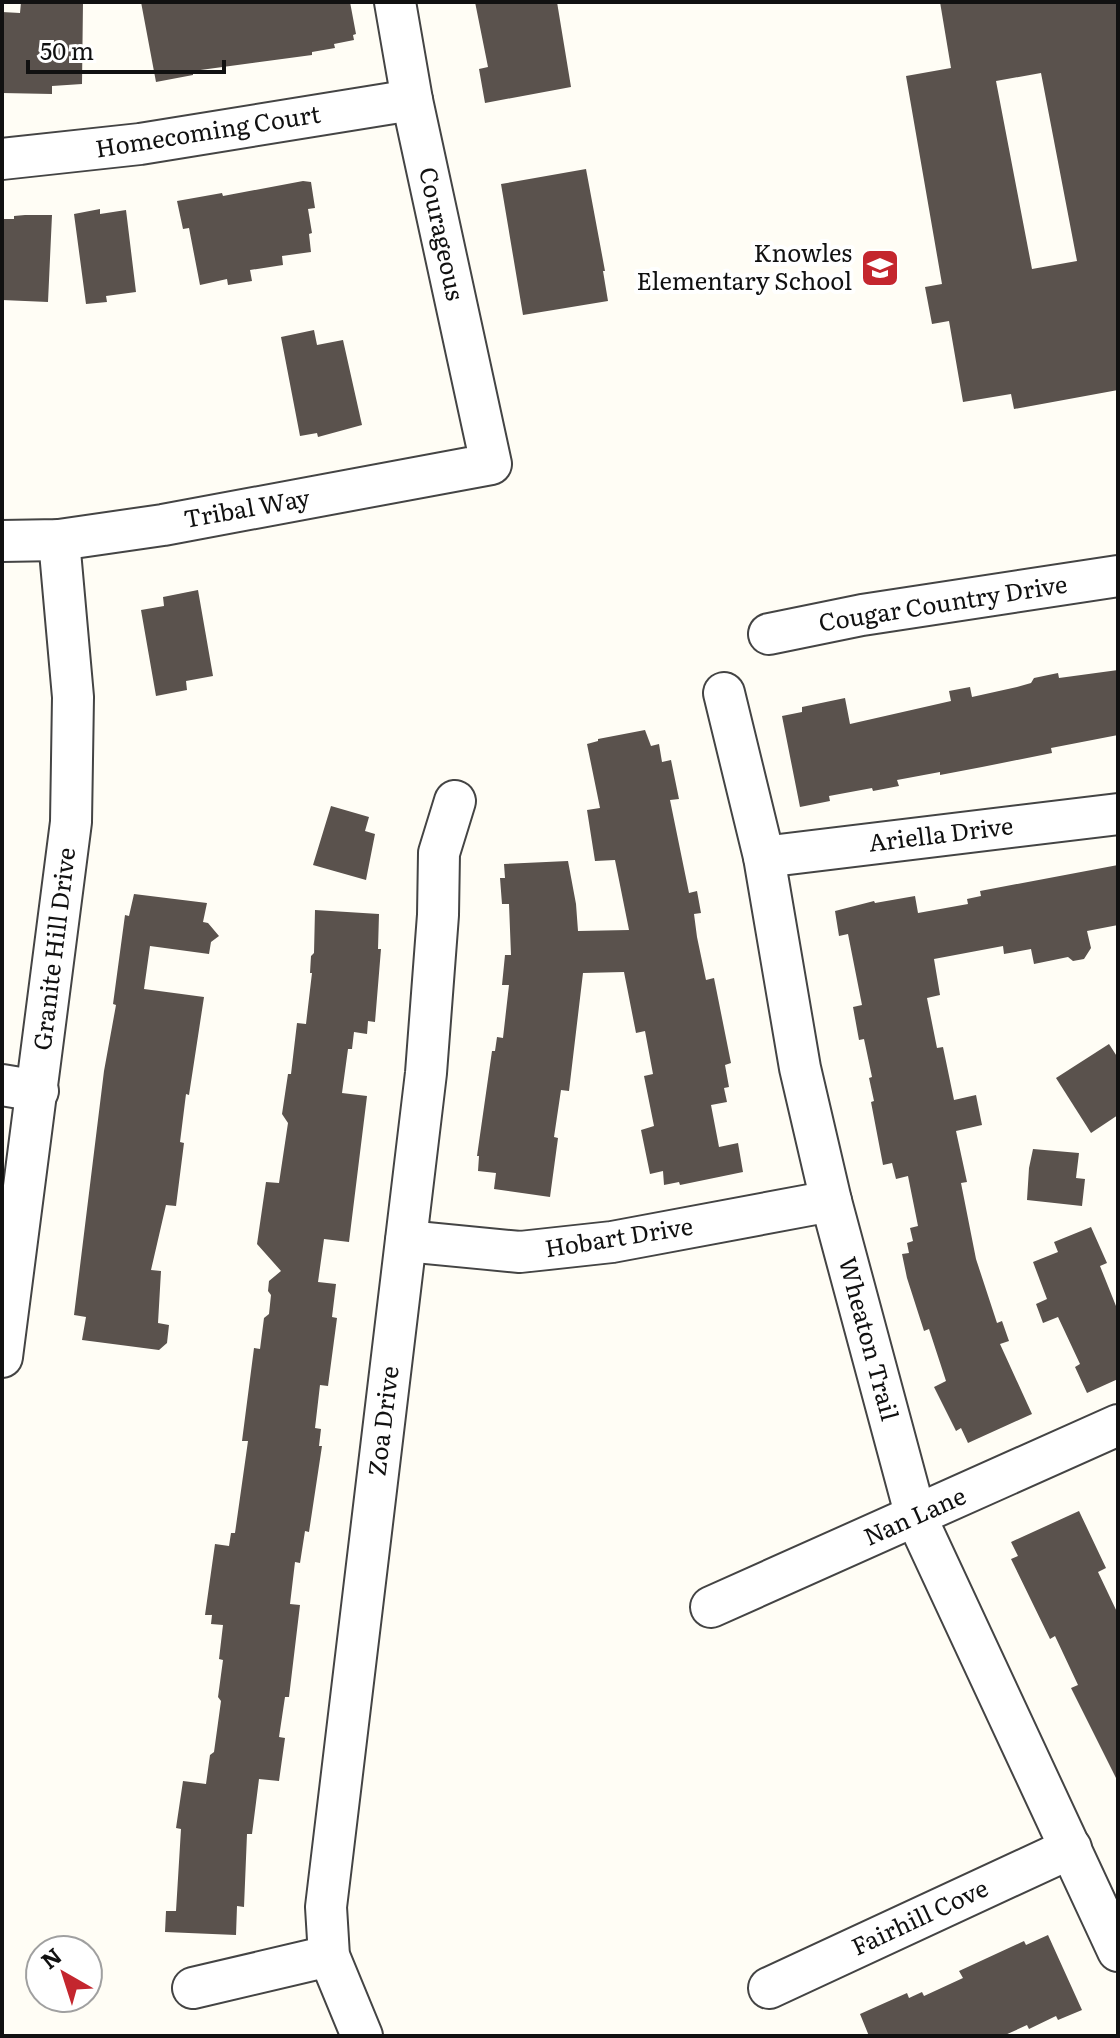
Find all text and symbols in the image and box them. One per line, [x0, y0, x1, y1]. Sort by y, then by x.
scale bar [28, 24, 224, 74]
text: 50 m [40, 32, 94, 67]
street label: Homecoming Court [93, 94, 323, 165]
street label: Courageous [412, 164, 475, 304]
place label: Knowles Elementary School [636, 234, 852, 297]
school or university icon: Knowles Elementary School [859, 247, 901, 289]
street label: Tribal Way [181, 478, 313, 535]
street label: Cougar Country Drive [816, 565, 1069, 638]
street label: Ariella Drive [866, 806, 1015, 859]
street label: Granite Hill Drive [23, 845, 82, 1052]
street label: Hobart Drive [542, 1207, 695, 1265]
street label: Wheaton Trail [832, 1253, 909, 1424]
street label: Zoa Drive [357, 1364, 406, 1478]
street label: Nan Lane [857, 1477, 971, 1553]
street label: Fairhill Cove [845, 1869, 993, 1963]
north arrow [24, 1934, 104, 2014]
text: N [33, 1939, 68, 1976]

